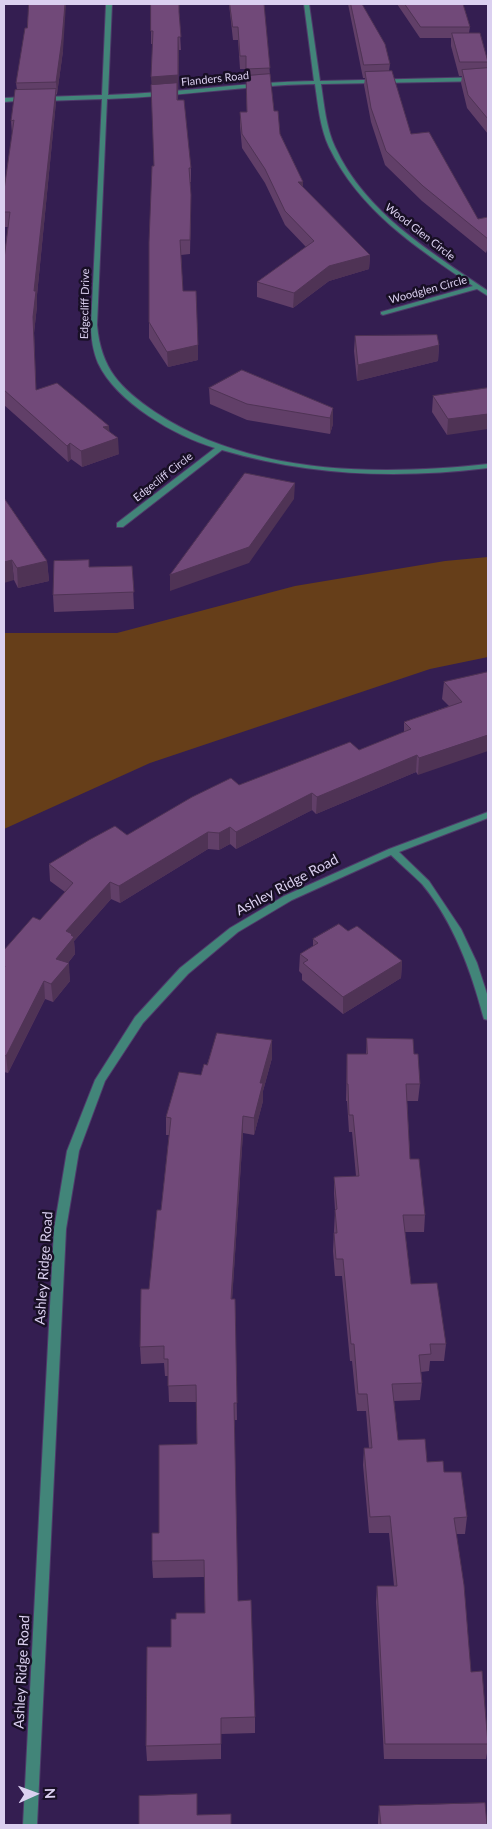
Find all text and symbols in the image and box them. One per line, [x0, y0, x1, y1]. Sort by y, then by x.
street label: Flanders Road [180, 69, 250, 89]
street label: Wood Glen Circle [382, 201, 458, 263]
street label: Edgecliff Drive [78, 269, 92, 339]
street label: Woodglen Circle [388, 273, 468, 307]
street label: Edgecliff Circle [131, 450, 195, 504]
street label: Ashley Ridge Road [233, 851, 341, 919]
street label: Ashley Ridge Road [32, 1211, 56, 1325]
street label: Ashley Ridge Road [11, 1615, 33, 1729]
north arrow [10, 1769, 60, 1819]
text: N [42, 1788, 59, 1799]

